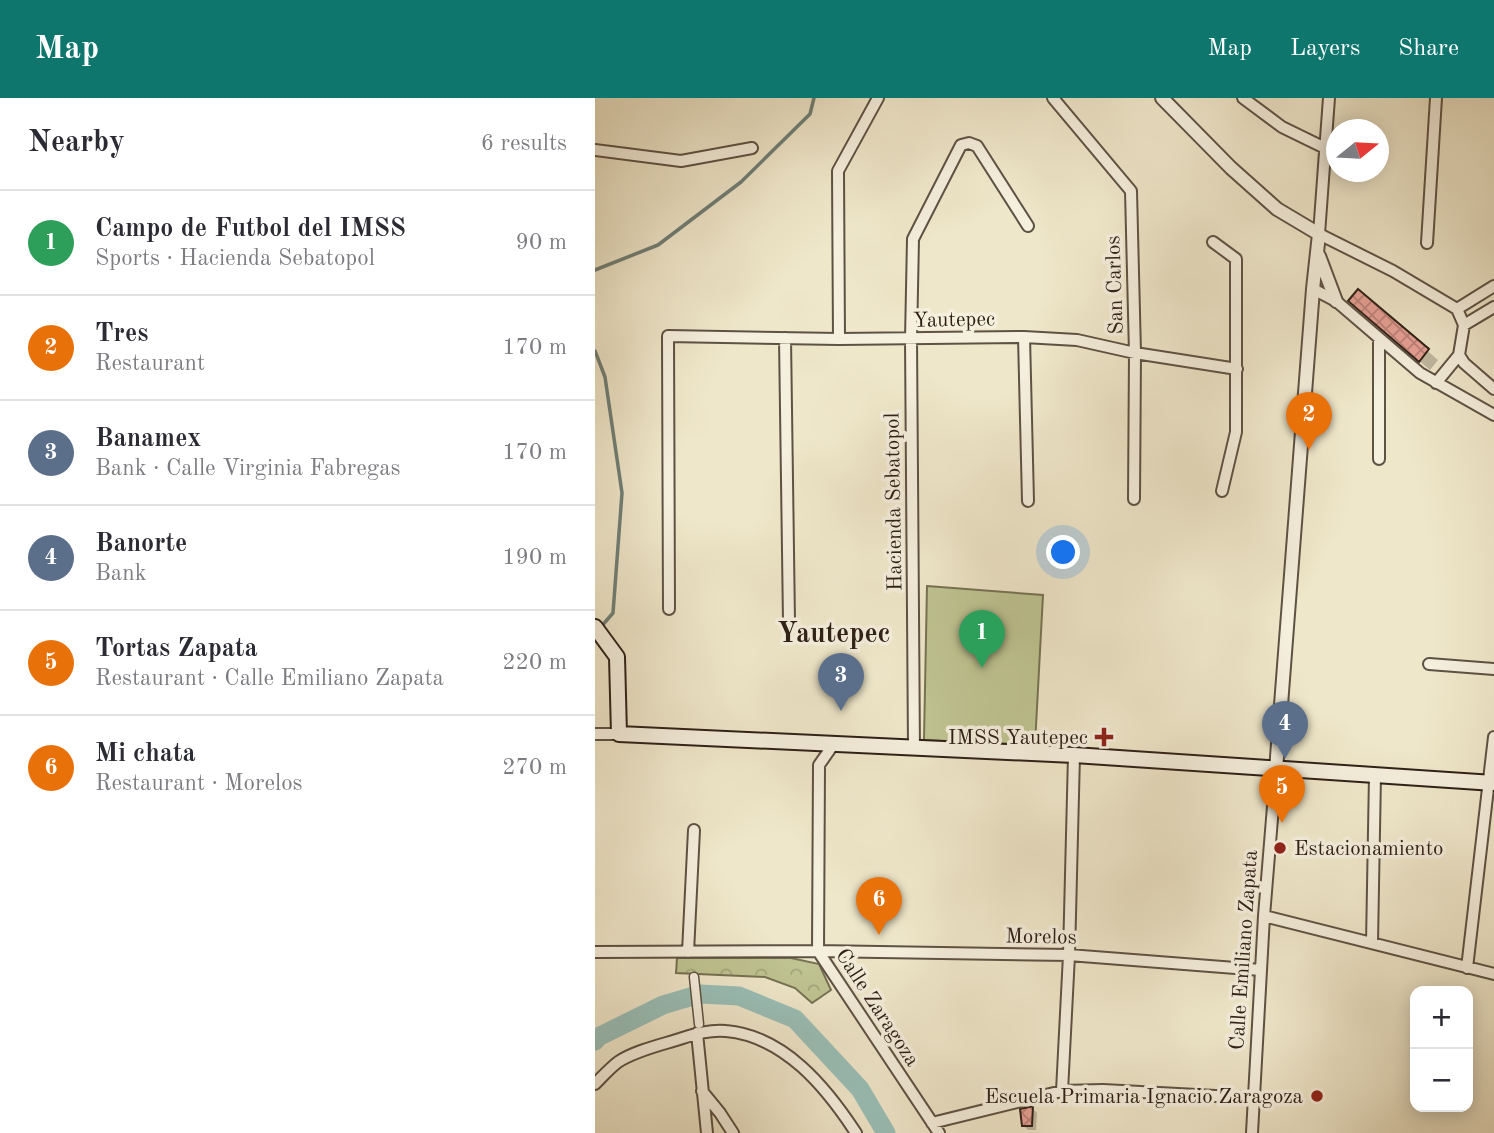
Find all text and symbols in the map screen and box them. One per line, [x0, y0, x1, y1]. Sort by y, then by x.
text: Map [35, 33, 99, 66]
text: Map [1208, 37, 1252, 61]
text: Layers [1290, 37, 1360, 61]
text: Share [1398, 37, 1459, 61]
north arrow [1326, 119, 1389, 182]
text: Nearby [28, 128, 125, 158]
text: 6 results [481, 132, 567, 155]
text: Campo de Futbol del IMSS [95, 216, 406, 242]
text: 1 [44, 231, 58, 254]
text: 90 m [516, 231, 567, 254]
street label: San Carlos [1103, 235, 1128, 335]
text: Sports · Hacienda Sebatopol [95, 247, 375, 270]
street label: Yautepec [913, 309, 995, 332]
text: Tres [95, 321, 148, 347]
text: 2 [44, 336, 58, 359]
text: 170 m [502, 336, 567, 359]
text: Restaurant [95, 352, 205, 375]
pin: 2 [1286, 392, 1332, 450]
street label: Hacienda Sebatopol [882, 412, 907, 591]
text: Banamex [95, 426, 201, 452]
text: 3 [44, 441, 58, 464]
text: 170 m [502, 441, 567, 464]
text: Bank · Calle Virginia Fabregas [95, 457, 401, 480]
text: Banorte [95, 531, 187, 557]
your location [1046, 535, 1080, 569]
text: 4 [44, 546, 58, 569]
text: 190 m [502, 546, 567, 569]
text: Bank [95, 562, 147, 585]
pin: 1 [959, 610, 1005, 668]
district label: Yautepec [777, 621, 891, 649]
text: Tortas Zapata [95, 636, 258, 662]
text: 5 [44, 651, 58, 674]
text: 220 m [502, 651, 567, 674]
pin: 3 [818, 653, 864, 711]
text: Restaurant · Calle Emiliano Zapata [95, 667, 444, 690]
pin: 4 [1262, 701, 1308, 759]
marker: IMSS Yautepec [1094, 727, 1114, 747]
place label: IMSS Yautepec [948, 728, 1088, 749]
text: Mi chata [95, 741, 196, 767]
text: 6 [44, 756, 58, 779]
text: 270 m [502, 756, 567, 779]
pin: 5 [1259, 765, 1305, 823]
text: Restaurant · Morelos [95, 772, 303, 795]
place label: Estacionamiento [1294, 839, 1443, 860]
marker: Estacionamiento [1272, 840, 1288, 856]
street label: Calle Emiliano Zapata [1227, 849, 1262, 1051]
pin: 6 [856, 877, 902, 935]
street label: Morelos [1005, 926, 1077, 949]
street label: Calle Zaragoza [831, 945, 923, 1070]
map controls [1410, 986, 1473, 1112]
button: + [1410, 986, 1473, 1049]
button: − [1410, 1049, 1473, 1112]
place label: Escuela Primaria Ignacio Zaragoza [984, 1087, 1303, 1108]
marker: Escuela Primaria Ignacio Zaragoza [1309, 1088, 1325, 1104]

